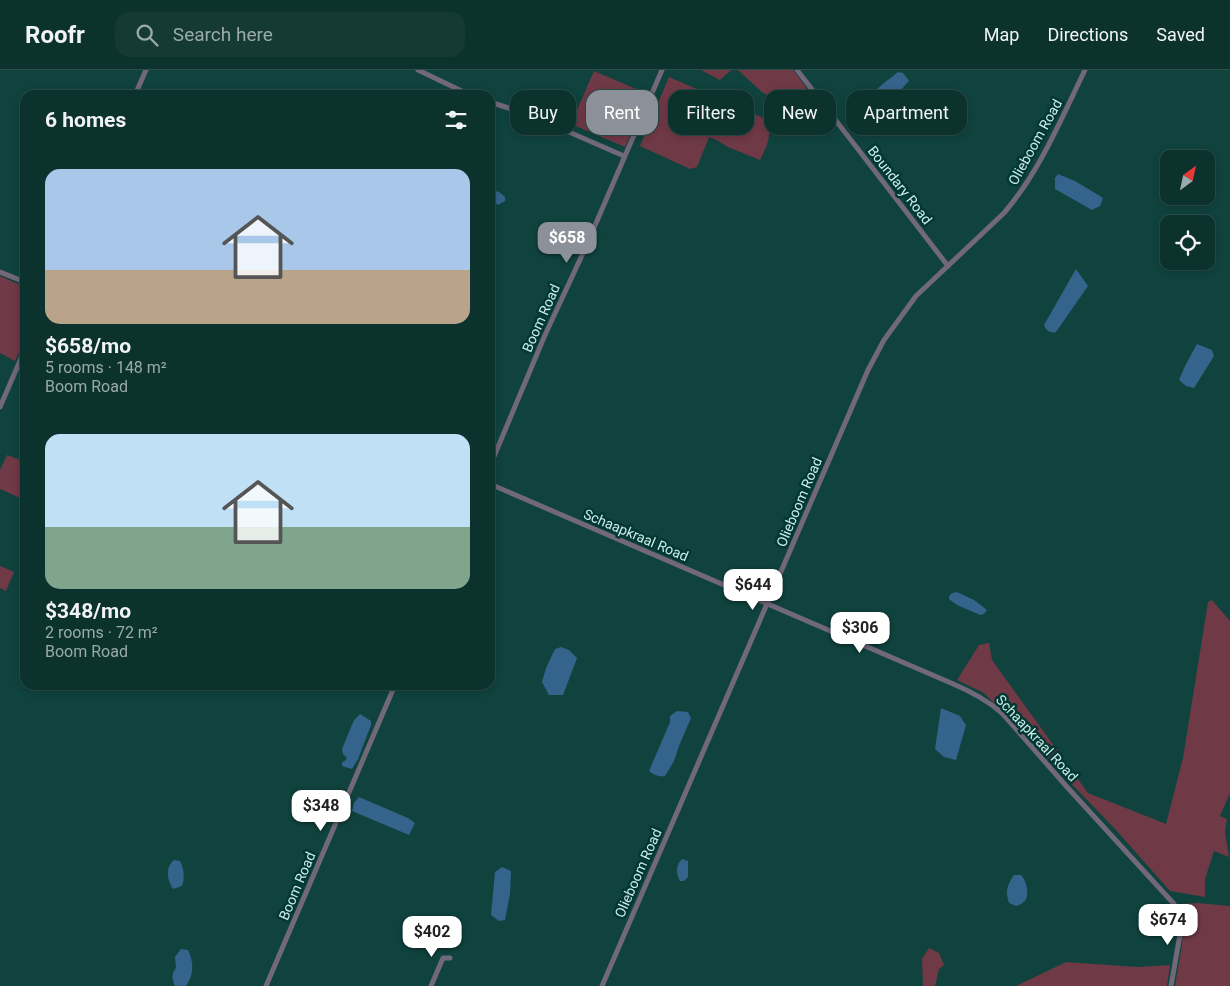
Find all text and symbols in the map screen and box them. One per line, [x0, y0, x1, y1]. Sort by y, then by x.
search box [115, 12, 465, 57]
text: Roofr [25, 21, 85, 49]
icon: search [133, 21, 161, 49]
text: Search here [173, 23, 273, 46]
text: Map [984, 24, 1019, 45]
text: Directions [1047, 24, 1128, 45]
text: Saved [1156, 24, 1205, 45]
chip: Buy [510, 90, 576, 135]
chip: Rent [586, 90, 658, 135]
chip: Filters [668, 90, 754, 135]
chip: New [764, 90, 836, 135]
chip: Apartment [846, 90, 967, 135]
street label: Olieboom Road [1005, 96, 1065, 188]
icon: filters [442, 106, 470, 134]
text: 6 homes [45, 108, 126, 132]
street label: Boundary Road [865, 143, 935, 227]
north arrow [1160, 150, 1215, 205]
map controls [1160, 150, 1215, 270]
icon: home [213, 202, 303, 292]
button: locate [1160, 215, 1215, 270]
pin: $658 [537, 222, 597, 264]
text: $658 [549, 228, 585, 247]
street label: Boom Road [519, 282, 563, 354]
text: $658/mo [45, 334, 131, 358]
text: 5 rooms · 148 m² [45, 358, 167, 377]
text: Boom Road [45, 377, 128, 396]
street label: Olieboom Road [773, 455, 825, 549]
icon: home [213, 467, 303, 557]
street label: Schaapkraal Road [581, 506, 691, 564]
pin: $644 [723, 568, 783, 611]
text: $644 [735, 575, 771, 594]
text: $348/mo [45, 599, 131, 623]
pin: $306 [830, 612, 890, 654]
text: $306 [842, 618, 878, 637]
text: 2 rooms · 72 m² [45, 623, 158, 642]
text: Boom Road [45, 642, 128, 661]
street label: Schaapkraal Road [993, 691, 1081, 785]
pin: $348 [291, 790, 351, 832]
text: $348 [303, 796, 339, 815]
street label: Olieboom Road [611, 826, 665, 920]
street label: Boom Road [275, 849, 319, 923]
pin: $674 [1138, 904, 1198, 946]
text: $674 [1150, 910, 1186, 929]
pin: $402 [402, 916, 462, 958]
text: $402 [414, 922, 450, 941]

